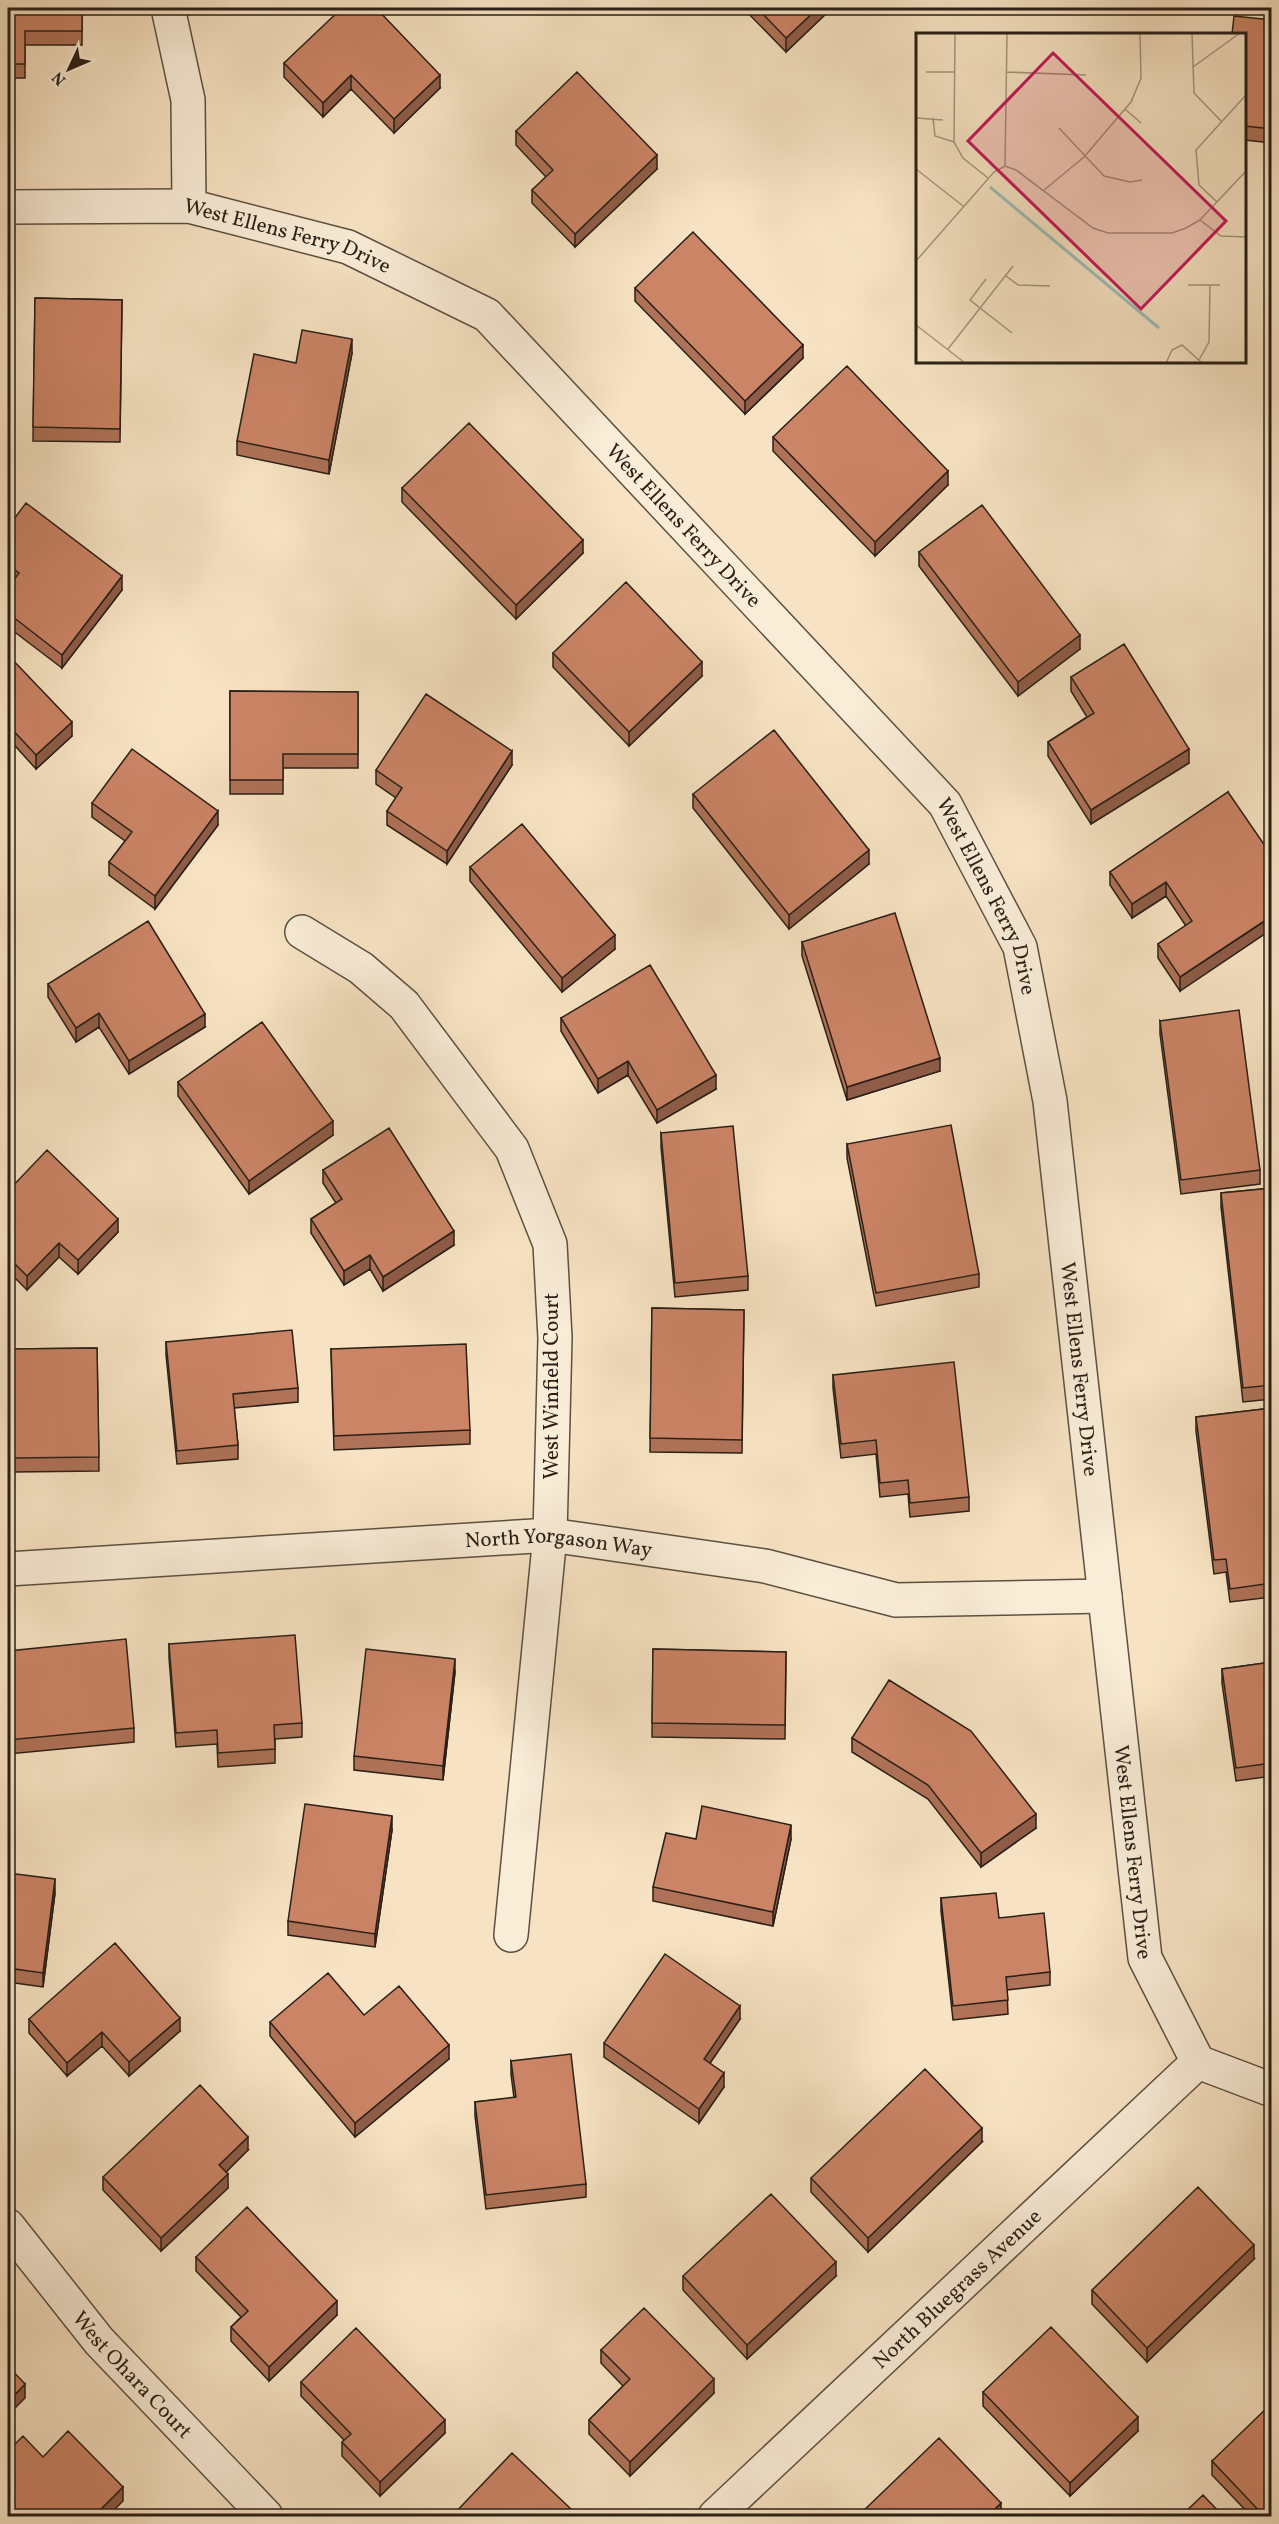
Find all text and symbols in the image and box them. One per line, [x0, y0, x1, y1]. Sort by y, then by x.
inset map [916, 33, 1246, 363]
north arrow [39, 39, 99, 99]
text: N [47, 66, 72, 90]
street label: West Ellens Ferry Drive [180, 192, 396, 282]
street label: West Ellens Ferry Drive [599, 438, 767, 615]
street label: West Ellens Ferry Drive [928, 793, 1042, 998]
street label: West Ellens Ferry Drive [1052, 1261, 1105, 1478]
street label: West Winfield Court [538, 1293, 567, 1479]
street label: North Yorgason Way [464, 1522, 655, 1566]
street label: West Ellens Ferry Drive [1105, 1744, 1158, 1961]
street label: North Bluegrass Avenue [867, 2203, 1049, 2376]
street label: West Ohara Court [65, 2305, 198, 2446]

